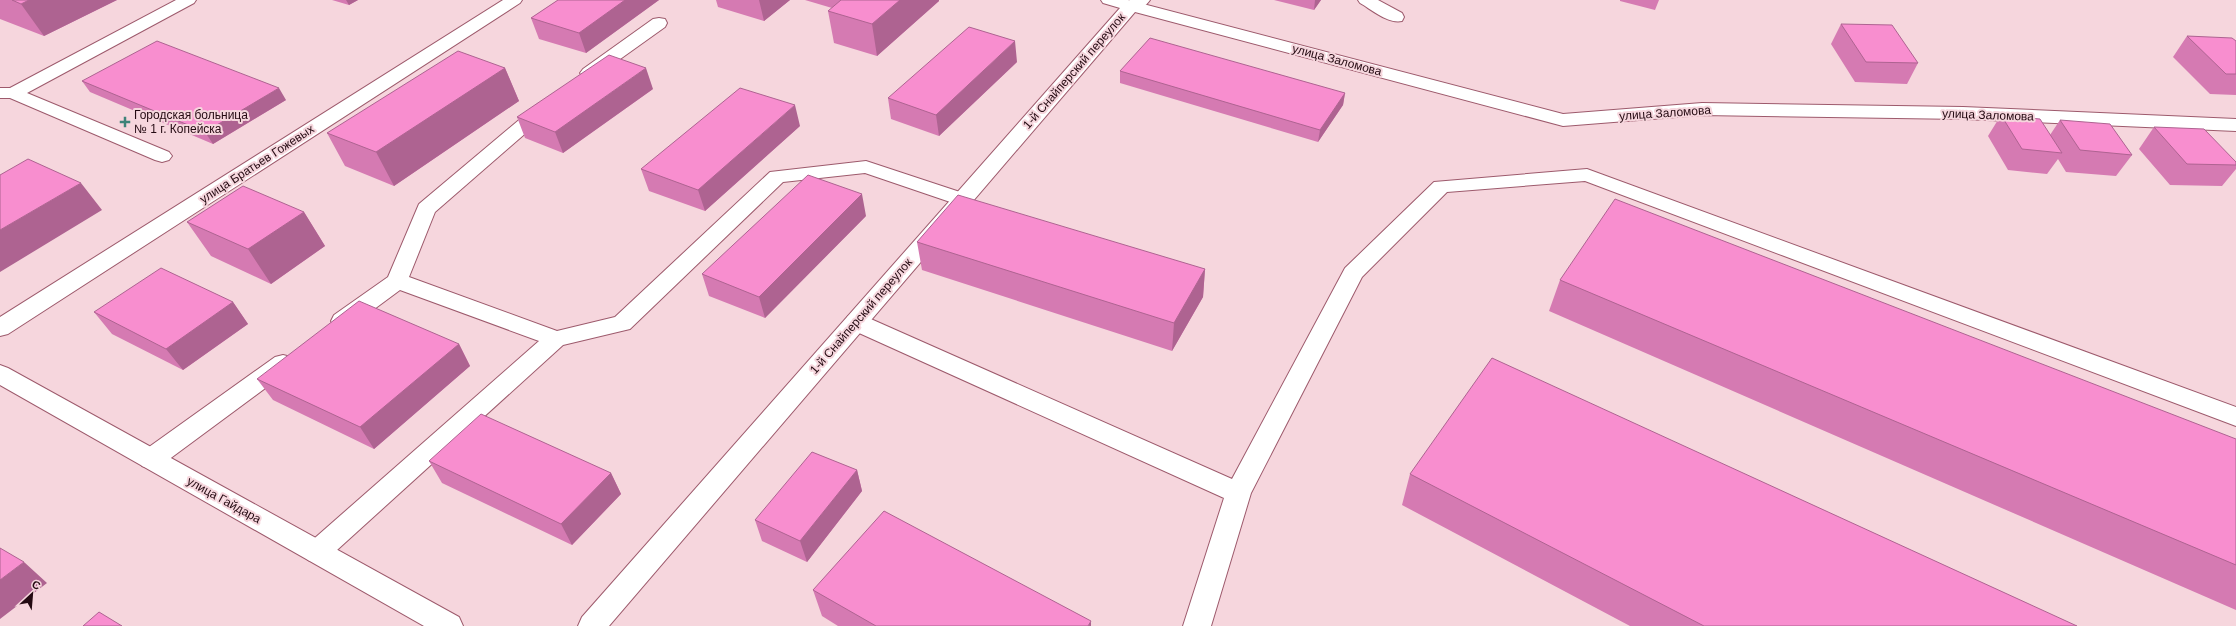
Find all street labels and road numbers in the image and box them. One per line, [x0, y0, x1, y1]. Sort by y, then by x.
street label: 1-й Снайперский переулок [1020, 10, 1128, 132]
street label: улица Заломова [1291, 41, 1384, 79]
street label: улица Заломова [1619, 103, 1712, 123]
street label: улица Заломова [1942, 106, 2034, 124]
street label: улица Братьев Гожевых [197, 122, 317, 206]
street label: 1-й Снайперский переулок [807, 255, 915, 377]
street label: улица Гайдара [185, 474, 264, 526]

